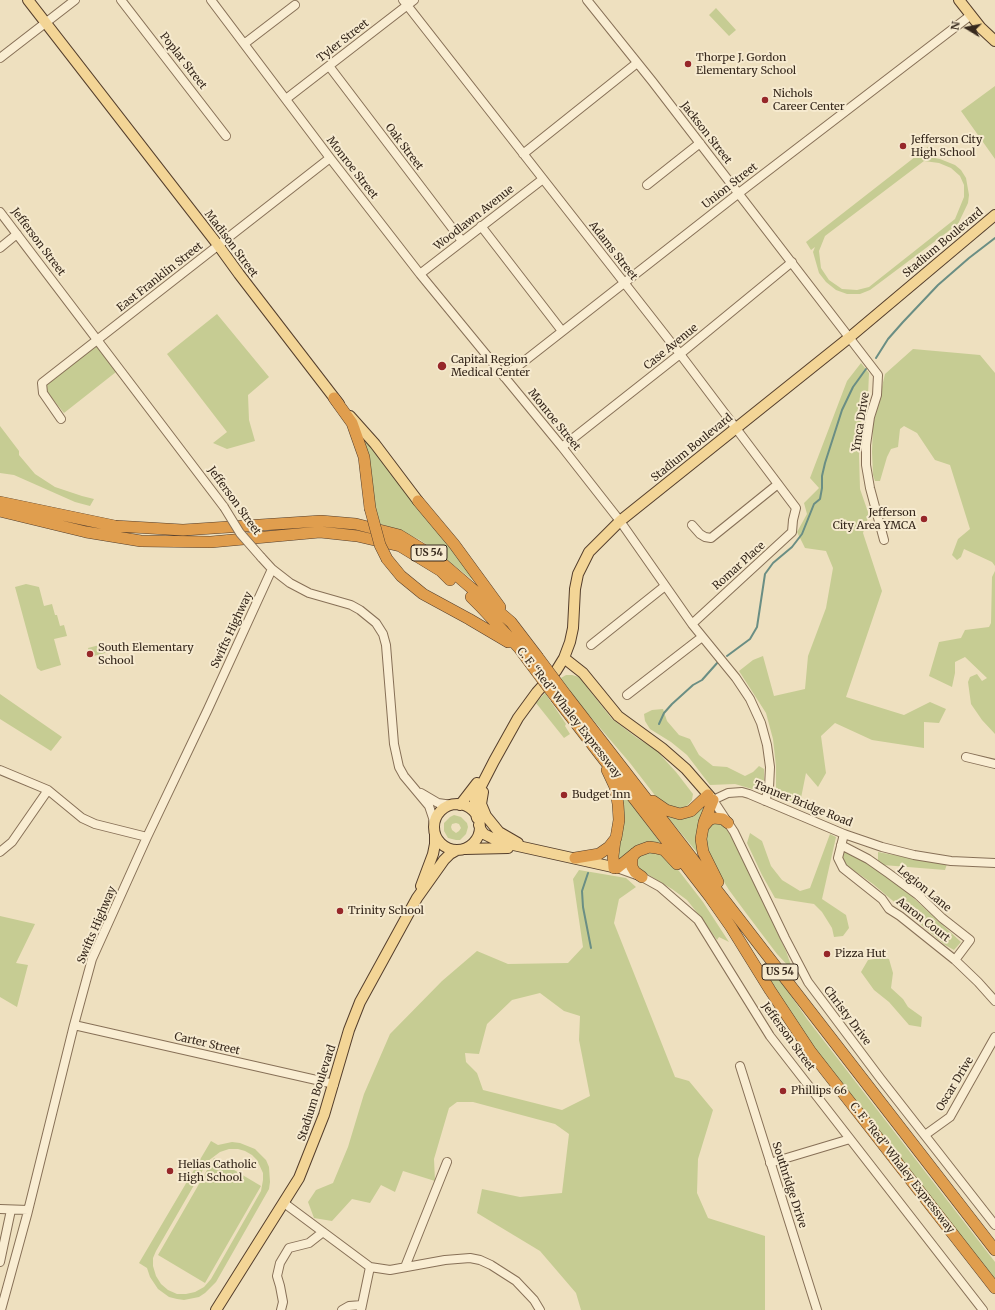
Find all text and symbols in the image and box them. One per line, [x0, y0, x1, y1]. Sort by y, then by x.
north arrow [947, 8, 987, 48]
street label: Tyler Street [314, 17, 372, 65]
text: N [948, 20, 963, 31]
street label: Poplar Street [157, 30, 209, 92]
place label: Thorpe J. Gordon Elementary School [696, 51, 796, 77]
marker: Thorpe J. Gordon Elementary School [683, 59, 693, 69]
place label: Nichols Career Center [773, 87, 845, 113]
marker: Nichols Career Center [760, 95, 770, 105]
street label: Jackson Street [678, 99, 734, 167]
street label: Oak Street [382, 121, 426, 173]
place label: Jefferson City High School [911, 133, 982, 159]
street label: Monroe Street [324, 134, 380, 202]
marker: Jefferson City High School [898, 141, 908, 151]
street label: Union Street [700, 160, 760, 212]
street label: Woodlawn Avenue [431, 183, 517, 253]
street label: Jefferson Street [8, 205, 68, 279]
street label: Stadium Boulevard [900, 206, 986, 280]
street label: Madison Street [202, 208, 260, 280]
street label: Adams Street [586, 219, 640, 283]
street label: East Franklin Street [114, 239, 206, 315]
street label: Case Avenue [641, 321, 701, 373]
place label: Capital Region Medical Center [451, 353, 530, 379]
marker: Capital Region Medical Center [436, 360, 448, 372]
street label: Monroe Street [525, 386, 583, 454]
street label: Ymca Drive [850, 391, 872, 453]
street label: Stadium Boulevard [649, 411, 735, 485]
street label: Jefferson Street [205, 464, 263, 538]
place label: Jefferson City Area YMCA [833, 506, 916, 532]
marker: Jefferson City Area YMCA [919, 514, 929, 524]
street label: Romar Place [710, 539, 768, 593]
road number: US 54 [411, 545, 447, 561]
street label: Swifts Highway [208, 590, 256, 670]
place label: South Elementary School [98, 641, 194, 667]
street label: C. F. “Red” Whaley Expressway [514, 645, 624, 781]
marker: South Elementary School [85, 649, 95, 659]
street label: Tanner Bridge Road [752, 778, 854, 830]
place label: Budget Inn [572, 788, 631, 802]
marker: Budget Inn [559, 790, 569, 800]
street label: Legion Lane [894, 863, 954, 915]
street label: Swifts Highway [75, 884, 119, 966]
street label: Aaron Court [894, 895, 952, 945]
place label: Trinity School [348, 904, 424, 918]
marker: Trinity School [335, 906, 345, 916]
place label: Pizza Hut [835, 947, 886, 961]
marker: Pizza Hut [822, 949, 832, 959]
road number: US 54 [762, 964, 798, 980]
street label: Christy Drive [821, 984, 873, 1048]
street label: Jefferson Street [759, 1000, 817, 1074]
street label: Carter Street [173, 1030, 241, 1058]
street label: Stadium Boulevard [295, 1043, 339, 1143]
street label: Oscar Drive [934, 1054, 976, 1114]
place label: Phillips 66 [791, 1084, 847, 1098]
marker: Phillips 66 [778, 1086, 788, 1096]
street label: C. F. “Red” Whaley Expressway [847, 1100, 957, 1236]
street label: Southridge Drive [769, 1140, 809, 1230]
place label: Helias Catholic High School [178, 1158, 257, 1184]
marker: Helias Catholic High School [165, 1166, 175, 1176]

